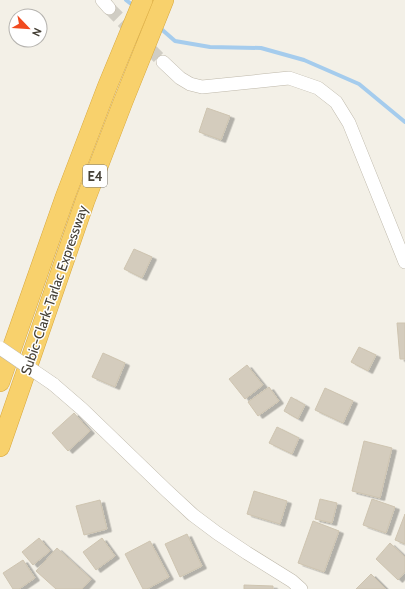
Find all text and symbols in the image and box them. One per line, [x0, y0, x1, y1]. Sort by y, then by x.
north arrow [8, 8, 48, 48]
text: N [29, 26, 45, 39]
road number: E4 [83, 165, 107, 187]
street label: Subic-Clark-Tarlac Expressway [16, 203, 92, 377]

